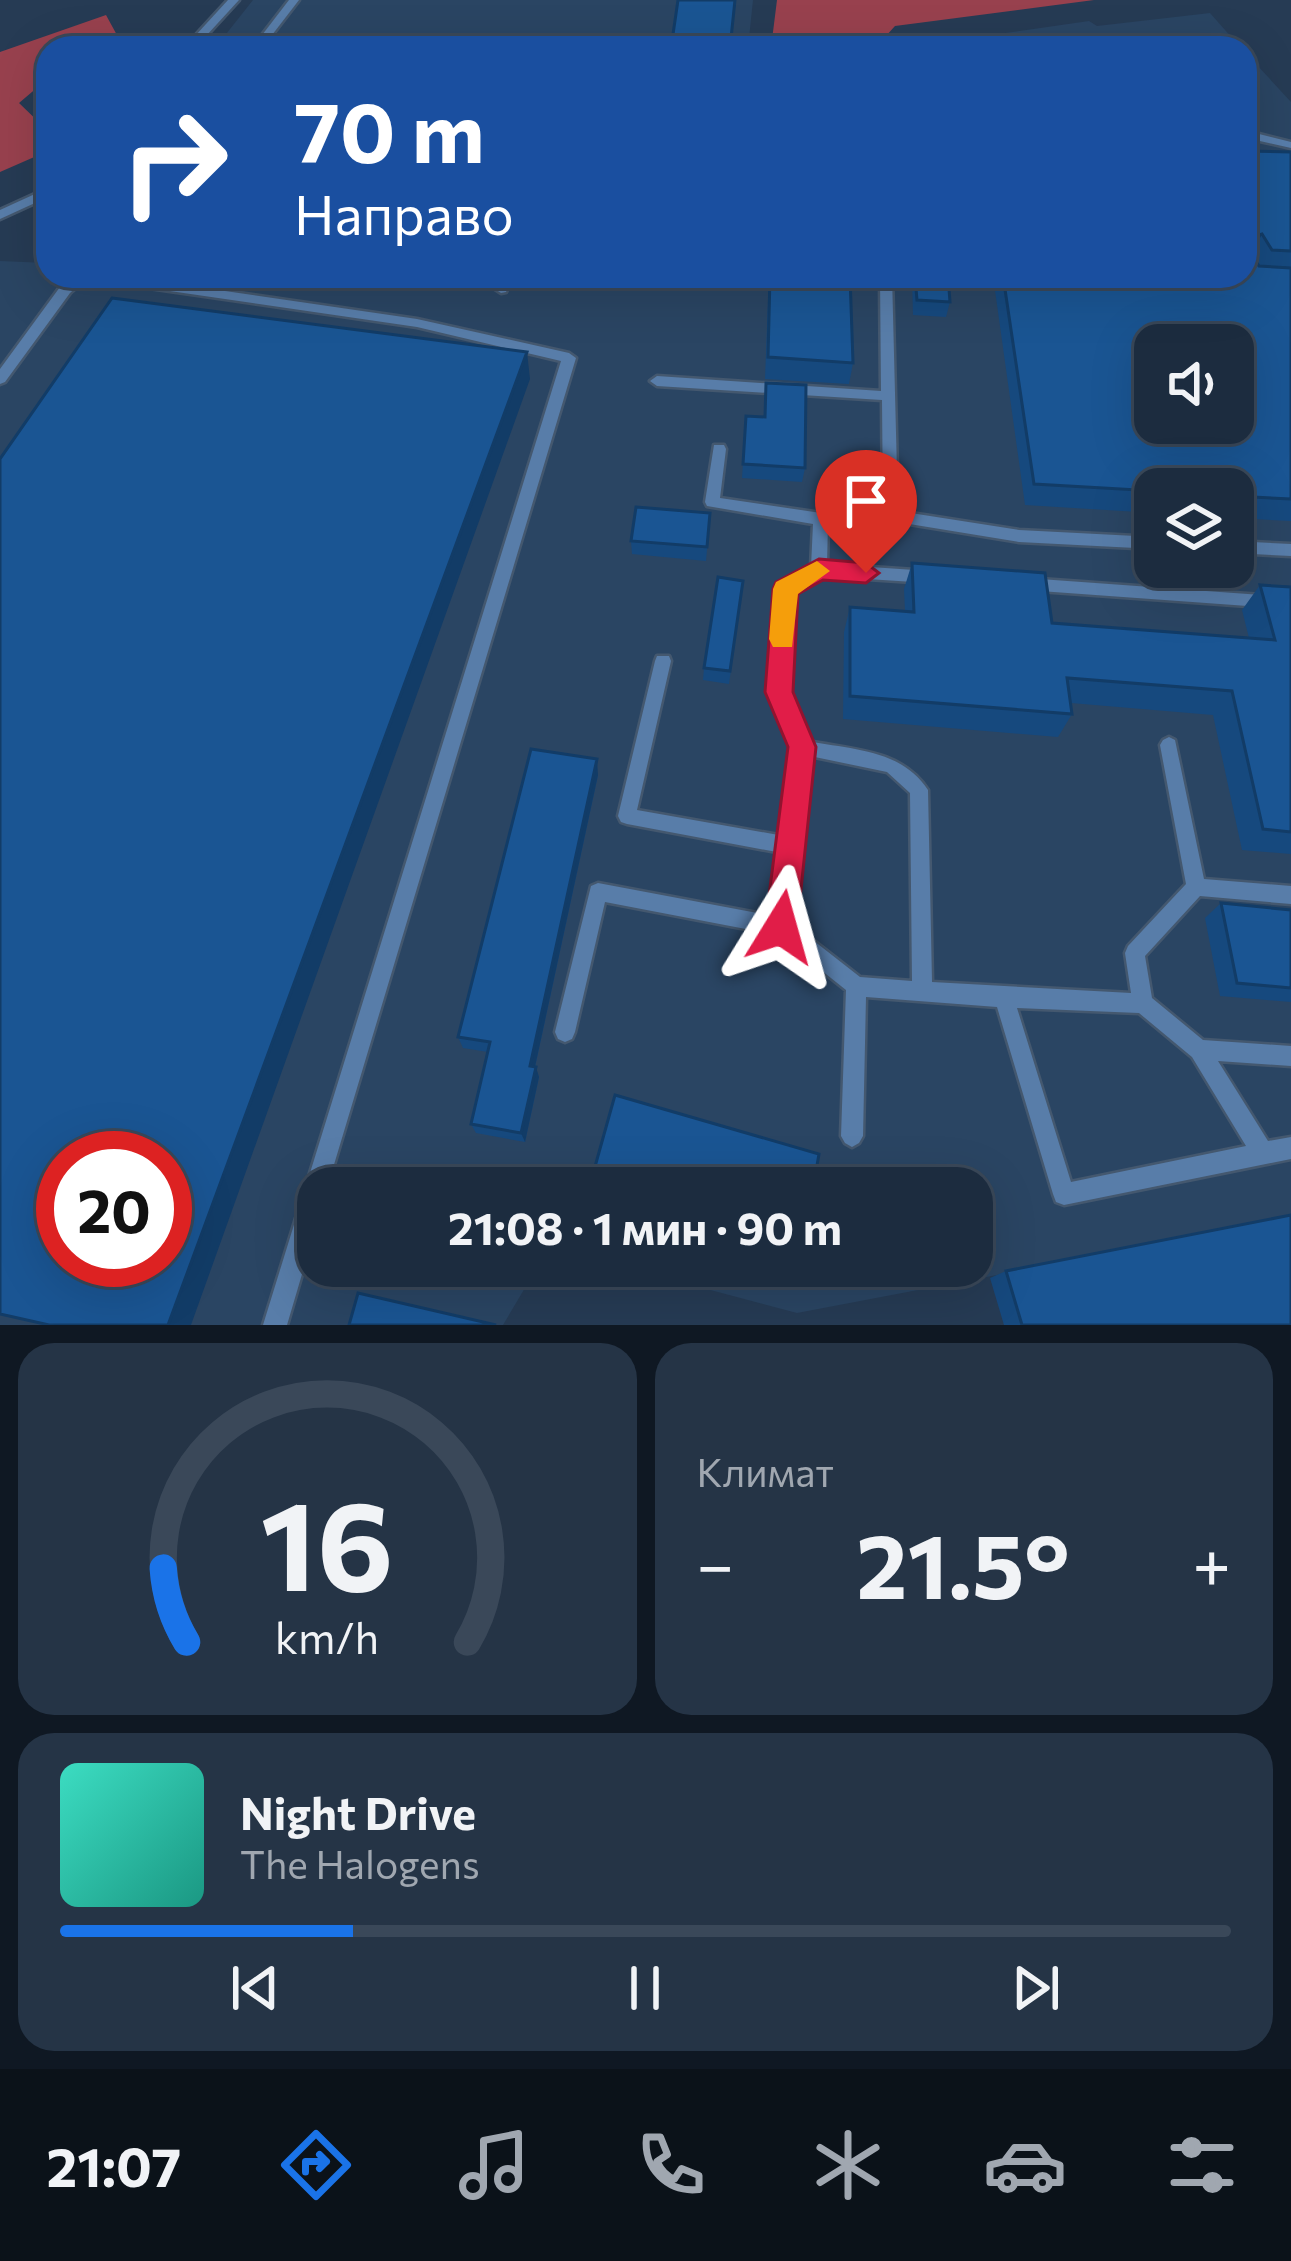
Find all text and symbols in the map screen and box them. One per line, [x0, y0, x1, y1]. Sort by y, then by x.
text: 70 m [294, 78, 485, 180]
icon: right [96, 84, 252, 240]
text: Направо [294, 180, 514, 246]
map controls [1134, 324, 1254, 588]
button: sound [1134, 324, 1254, 444]
pin [815, 450, 917, 573]
icon: arrive [833, 468, 899, 534]
button: layers [1134, 468, 1254, 588]
position arrow [718, 864, 844, 990]
speed limit sign: 20 [36, 1131, 192, 1287]
text: 21:08 · 1 мин · 90 m [448, 1199, 842, 1254]
text: Климат [697, 1447, 834, 1495]
text: 16 [261, 1464, 394, 1617]
text: 21.5° [856, 1507, 1070, 1618]
text: − [697, 1522, 734, 1603]
text: + [1192, 1522, 1231, 1603]
text: km/h [275, 1610, 379, 1663]
text: Night Drive [240, 1784, 476, 1839]
text: The Halogens [240, 1839, 480, 1887]
icon: previous [222, 1955, 288, 2021]
icon: pause [612, 1955, 678, 2021]
icon: next [1003, 1955, 1069, 2021]
icon: directions [274, 2123, 358, 2207]
icon: music [452, 2123, 536, 2207]
icon: phone [629, 2123, 713, 2207]
icon: climate [806, 2123, 890, 2207]
icon: car [983, 2123, 1067, 2207]
icon: filters [1160, 2123, 1244, 2207]
text: 21:07 [47, 2132, 181, 2198]

